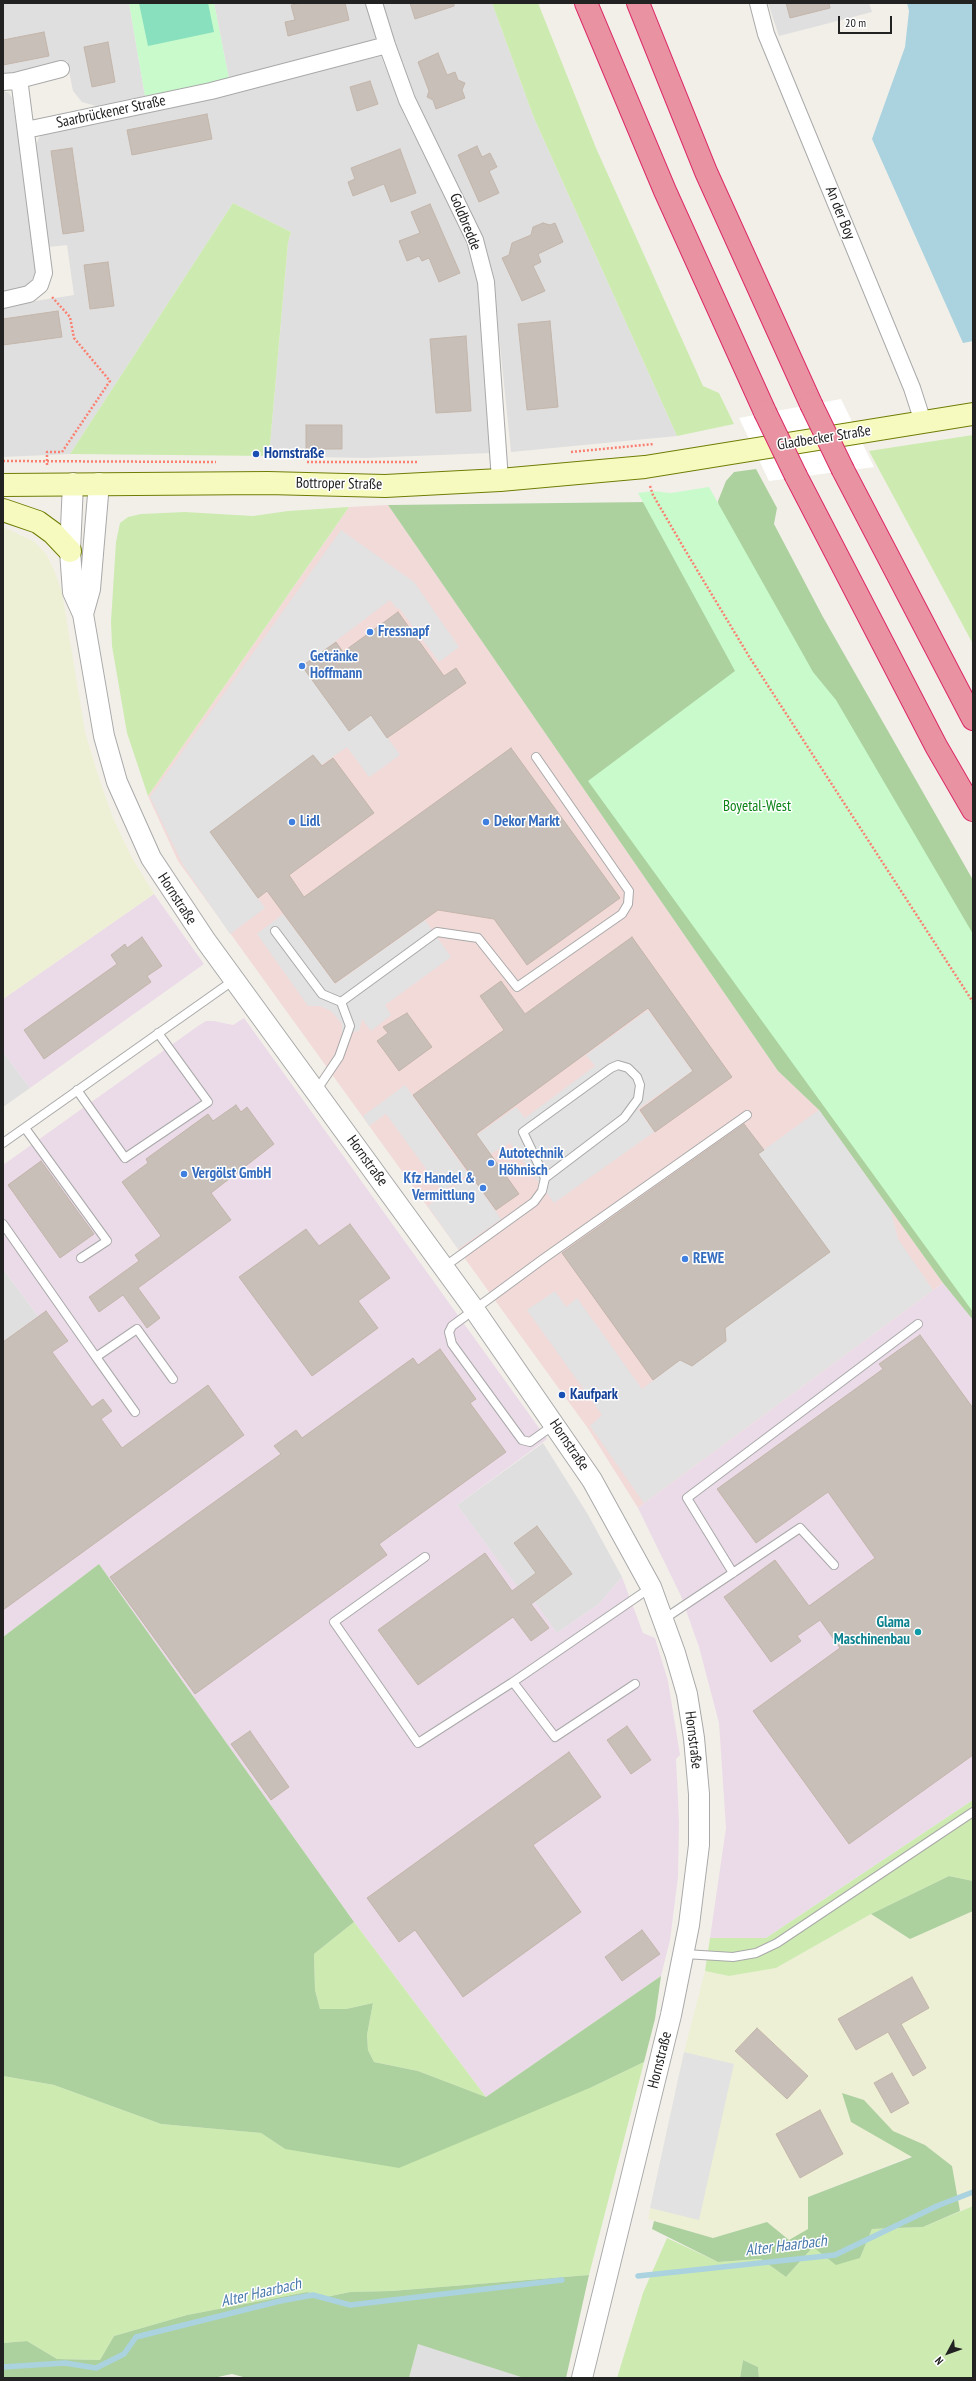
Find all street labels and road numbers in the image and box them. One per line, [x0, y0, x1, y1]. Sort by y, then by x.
street label: Saarbrückener Straße [55, 92, 167, 132]
street label: An der Boy [821, 184, 859, 242]
street label: Goldbredde [445, 191, 485, 253]
street label: Gladbecker Straße [776, 422, 872, 454]
street label: Bottroper Straße [296, 474, 382, 494]
street label: Hornstraße [154, 870, 200, 928]
street label: Hornstraße [343, 1132, 391, 1190]
street label: Hornstraße [545, 1416, 593, 1474]
street label: Hornstraße [681, 1710, 705, 1770]
street label: Hornstraße [644, 2030, 676, 2090]

